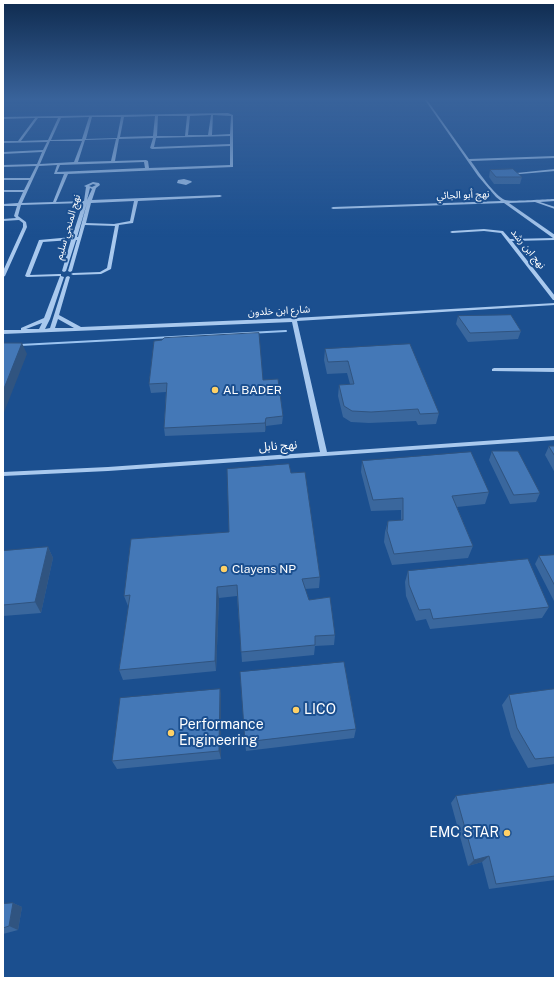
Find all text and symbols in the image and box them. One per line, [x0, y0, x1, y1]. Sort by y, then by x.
street label: نهج أبو الجائي [436, 188, 490, 202]
street label: نهج المنجي سليم [53, 193, 83, 261]
street label: نهج ابن رشد [508, 227, 548, 271]
street label: شارع ابن خلدون [248, 303, 310, 319]
place label: AL BADER [223, 383, 282, 397]
marker: AL BADER [210, 385, 220, 395]
street label: نهج نابل [258, 437, 298, 455]
place label: Clayens NP [232, 562, 296, 576]
marker: Clayens NP [219, 564, 229, 574]
place label: LICO [304, 702, 336, 718]
marker: LICO [291, 705, 301, 715]
place label: Performance Engineering [179, 717, 264, 750]
marker: Performance Engineering [166, 728, 176, 738]
place label: EMC STAR [429, 825, 499, 841]
marker: EMC STAR [502, 828, 512, 838]

